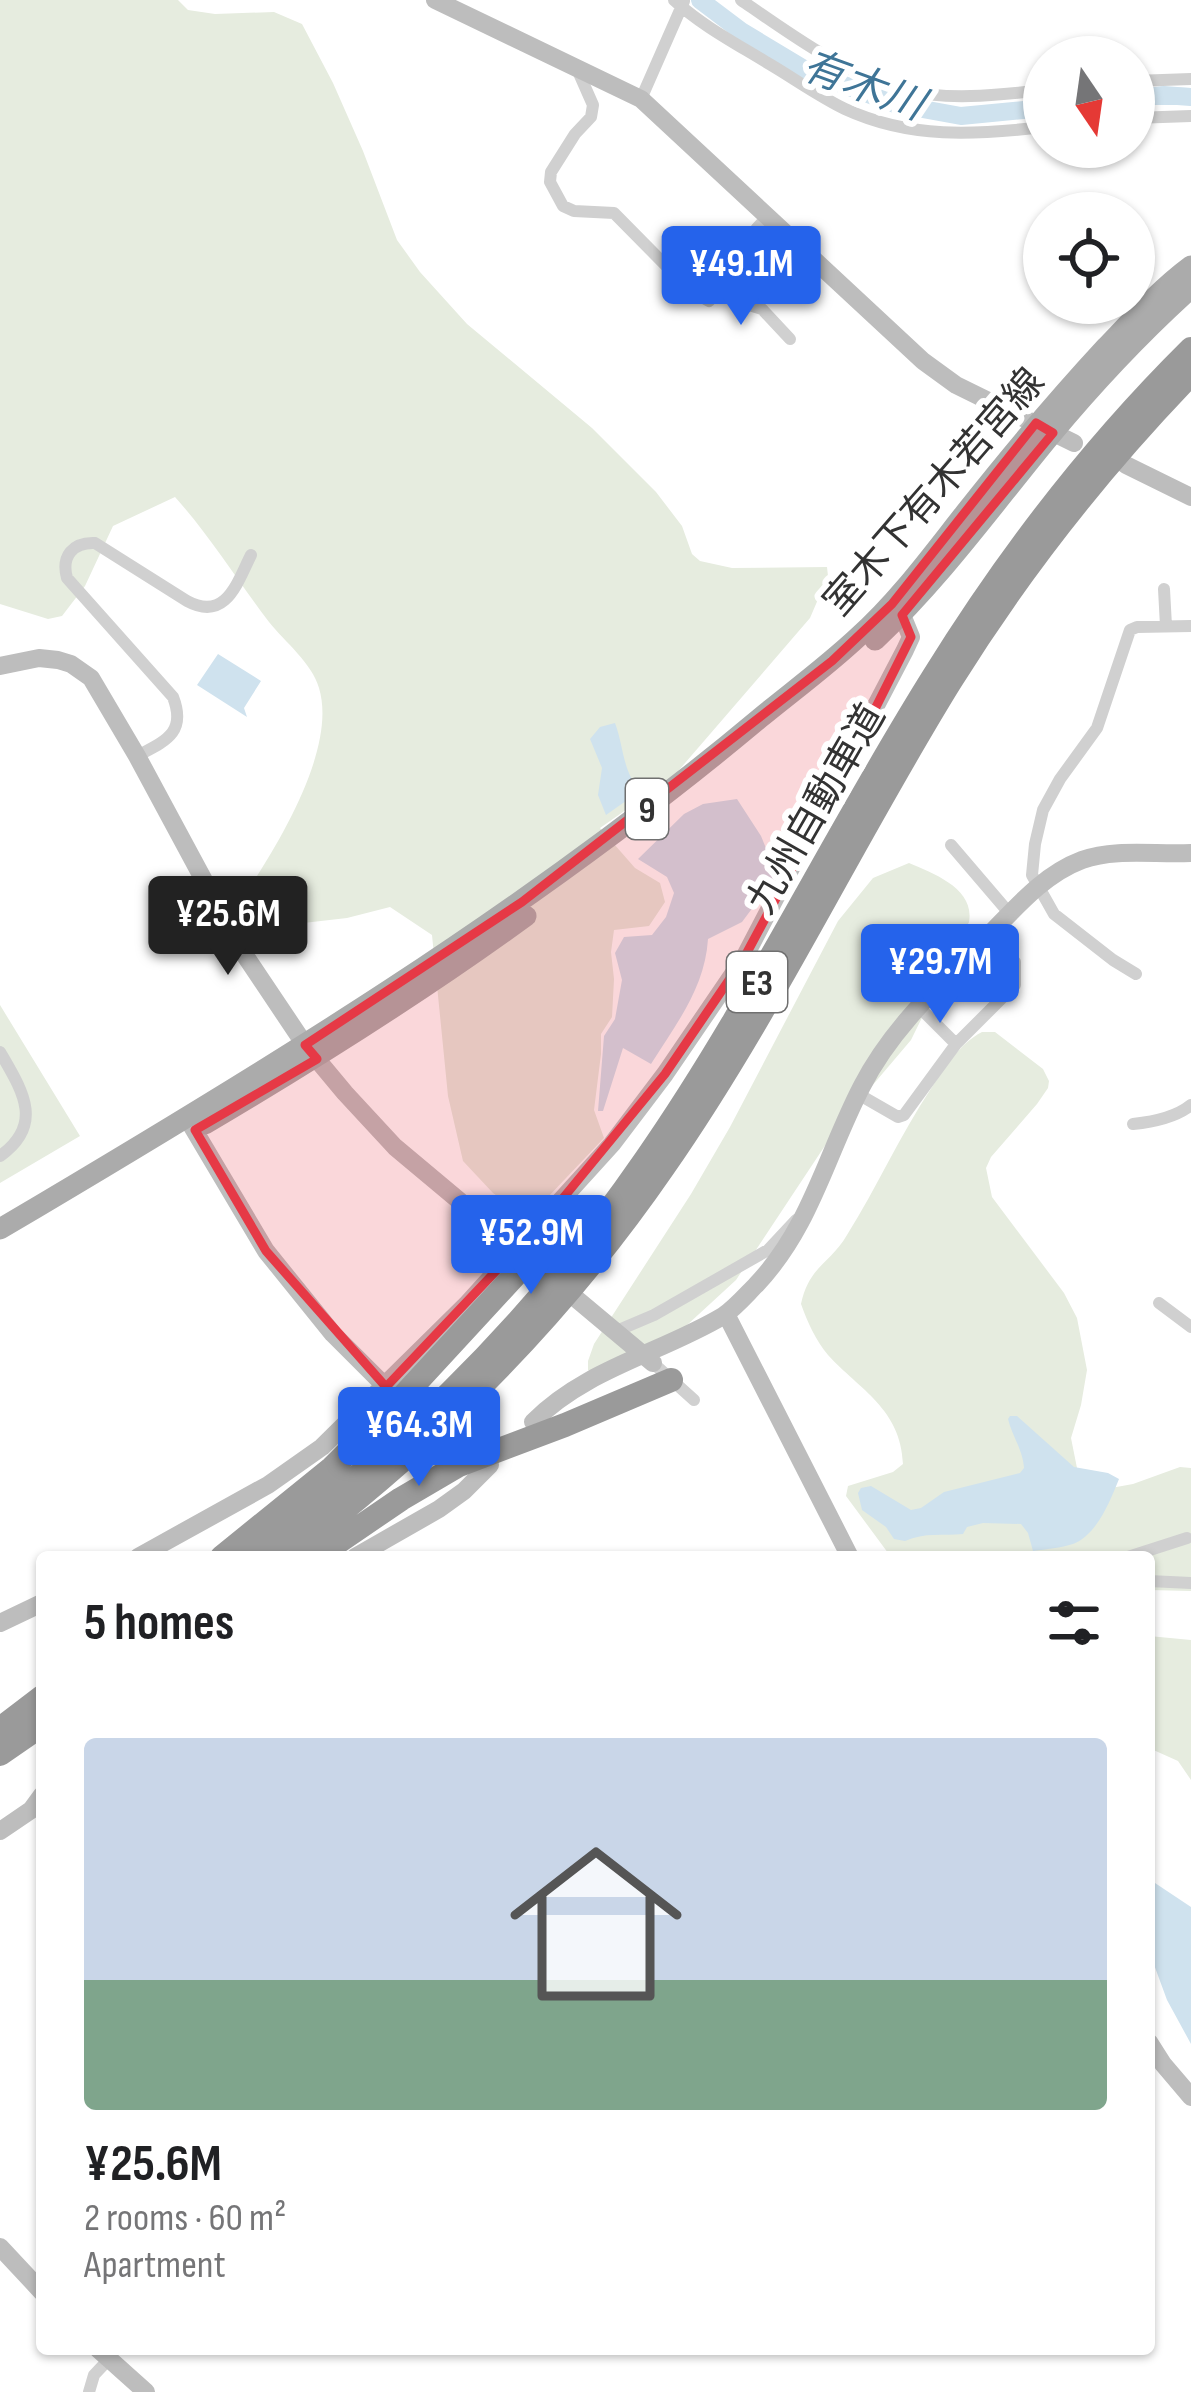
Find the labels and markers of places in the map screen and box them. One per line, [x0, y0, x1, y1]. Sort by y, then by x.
pin: ¥49.1M [643, 226, 839, 328]
pin: ¥25.6M [130, 876, 326, 978]
pin: ¥29.7M [842, 924, 1038, 1026]
pin: ¥52.9M [433, 1195, 629, 1297]
pin: ¥64.3M [321, 1387, 517, 1489]

